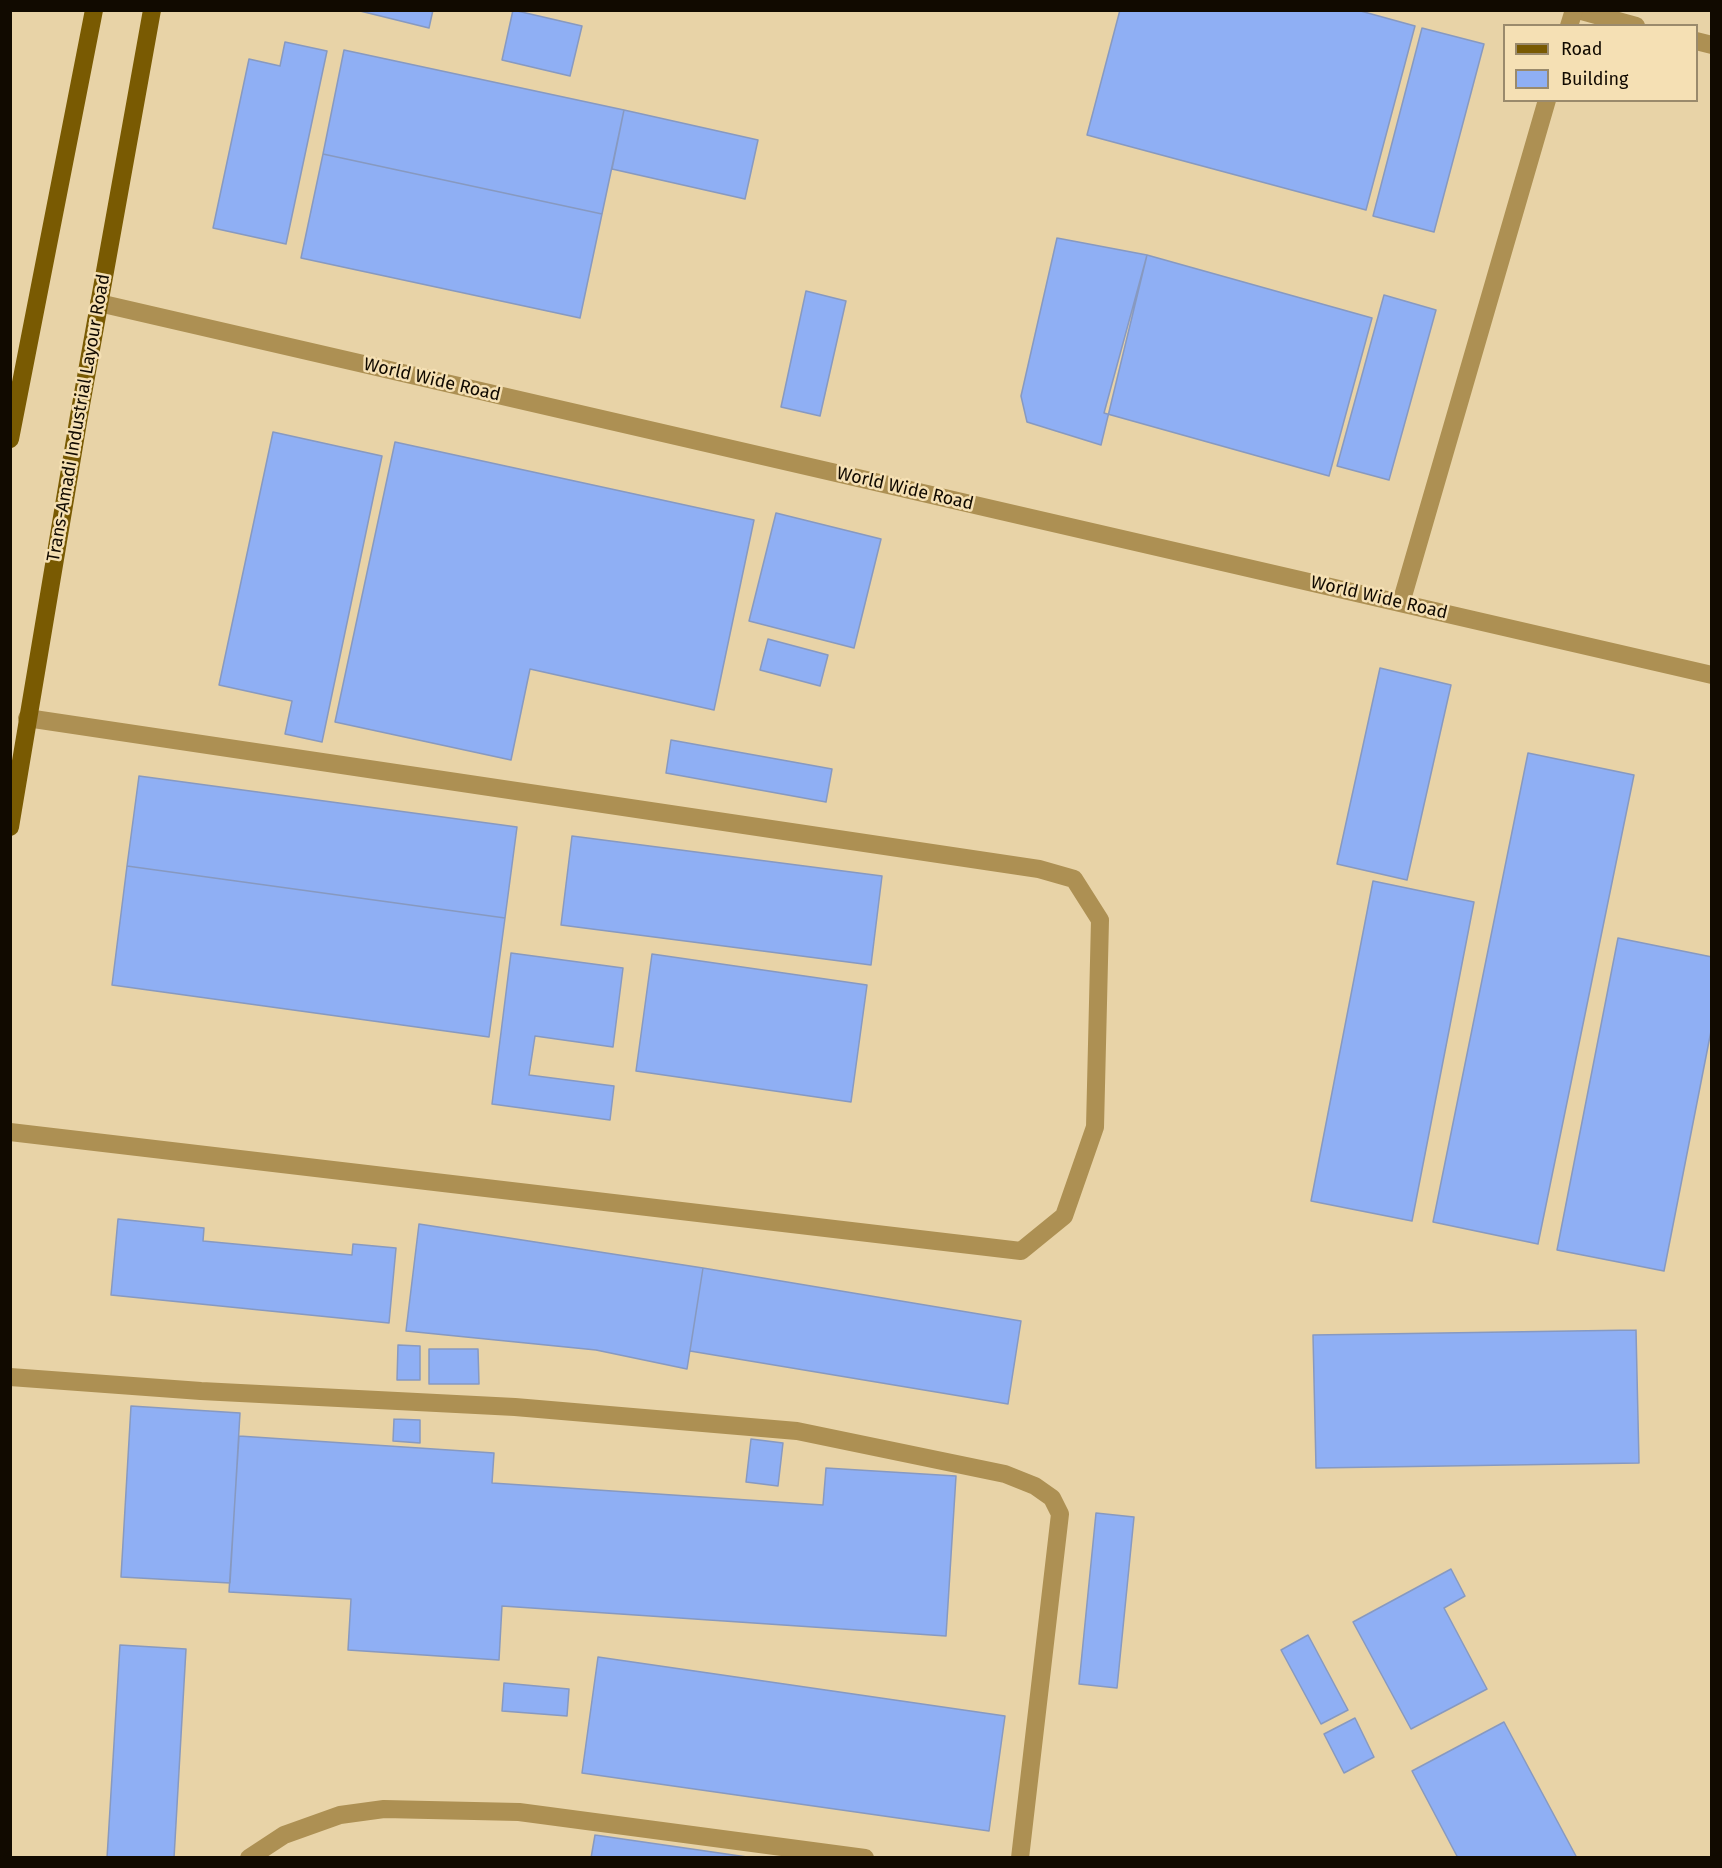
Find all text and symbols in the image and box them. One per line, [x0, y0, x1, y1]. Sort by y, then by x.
legend [1503, 24, 1698, 102]
text: Road [1561, 38, 1603, 60]
text: Building [1561, 68, 1628, 90]
street label: Trans-Amadi Industrial Layour Road [43, 272, 115, 564]
street label: World Wide Road [362, 354, 502, 406]
street label: World Wide Road [835, 463, 975, 515]
street label: World Wide Road [1309, 572, 1449, 624]

